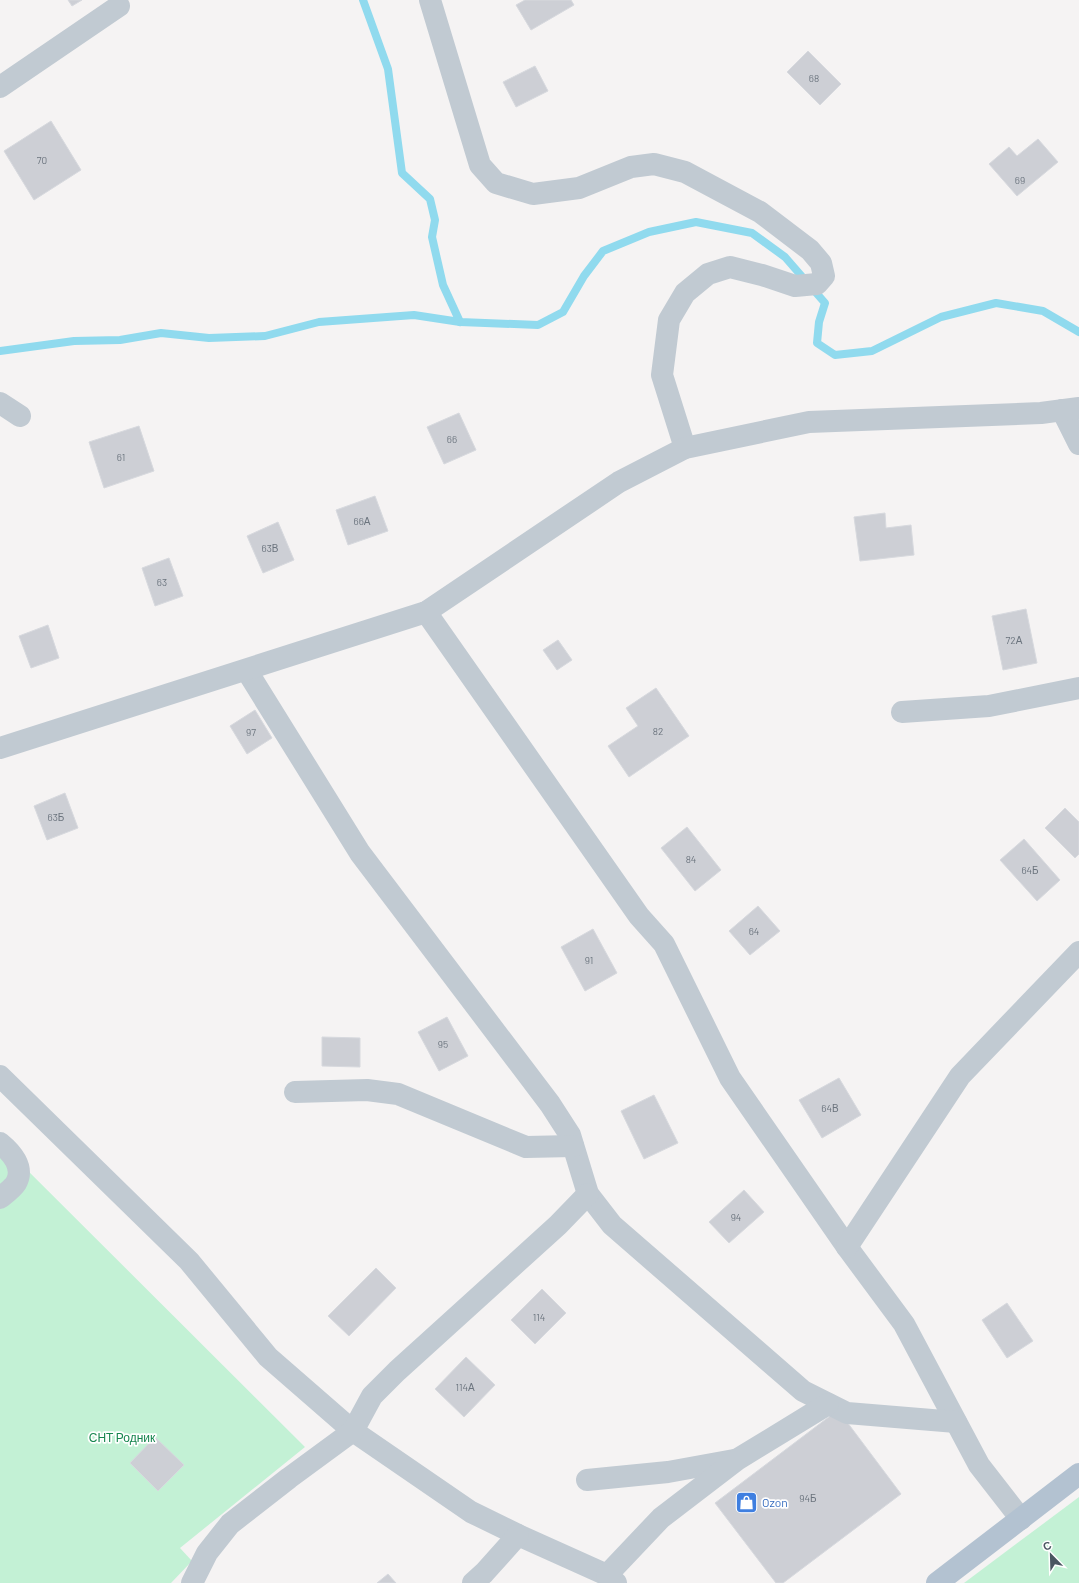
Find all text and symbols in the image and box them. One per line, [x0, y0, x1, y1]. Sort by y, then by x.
house number: 68 [809, 72, 819, 84]
house number: 70 [37, 154, 47, 166]
house number: 69 [1015, 174, 1025, 186]
house number: 66 [447, 433, 457, 445]
house number: 61 [117, 451, 125, 463]
house number: 66А [354, 515, 371, 527]
house number: 63В [262, 542, 279, 554]
house number: 63 [157, 576, 167, 588]
house number: 72А [1006, 634, 1023, 646]
house number: 82 [653, 725, 663, 737]
house number: 97 [246, 726, 256, 738]
house number: 63Б [48, 811, 65, 823]
house number: 84 [686, 853, 696, 865]
house number: 64Б [1021, 864, 1039, 876]
house number: 64 [749, 925, 759, 937]
house number: 91 [585, 954, 593, 966]
house number: 95 [438, 1038, 448, 1050]
house number: 64В [821, 1102, 839, 1114]
house number: 94 [731, 1211, 741, 1223]
house number: 114 [533, 1311, 545, 1323]
house number: 114А [455, 1381, 475, 1393]
park label: СНТ Родник [89, 1430, 156, 1445]
shop icon: Ozon [734, 1490, 760, 1516]
house number: 94Б [799, 1492, 817, 1504]
place label: Ozon [762, 1495, 788, 1509]
north arrow [1031, 1535, 1071, 1575]
text: С [1041, 1538, 1053, 1553]

